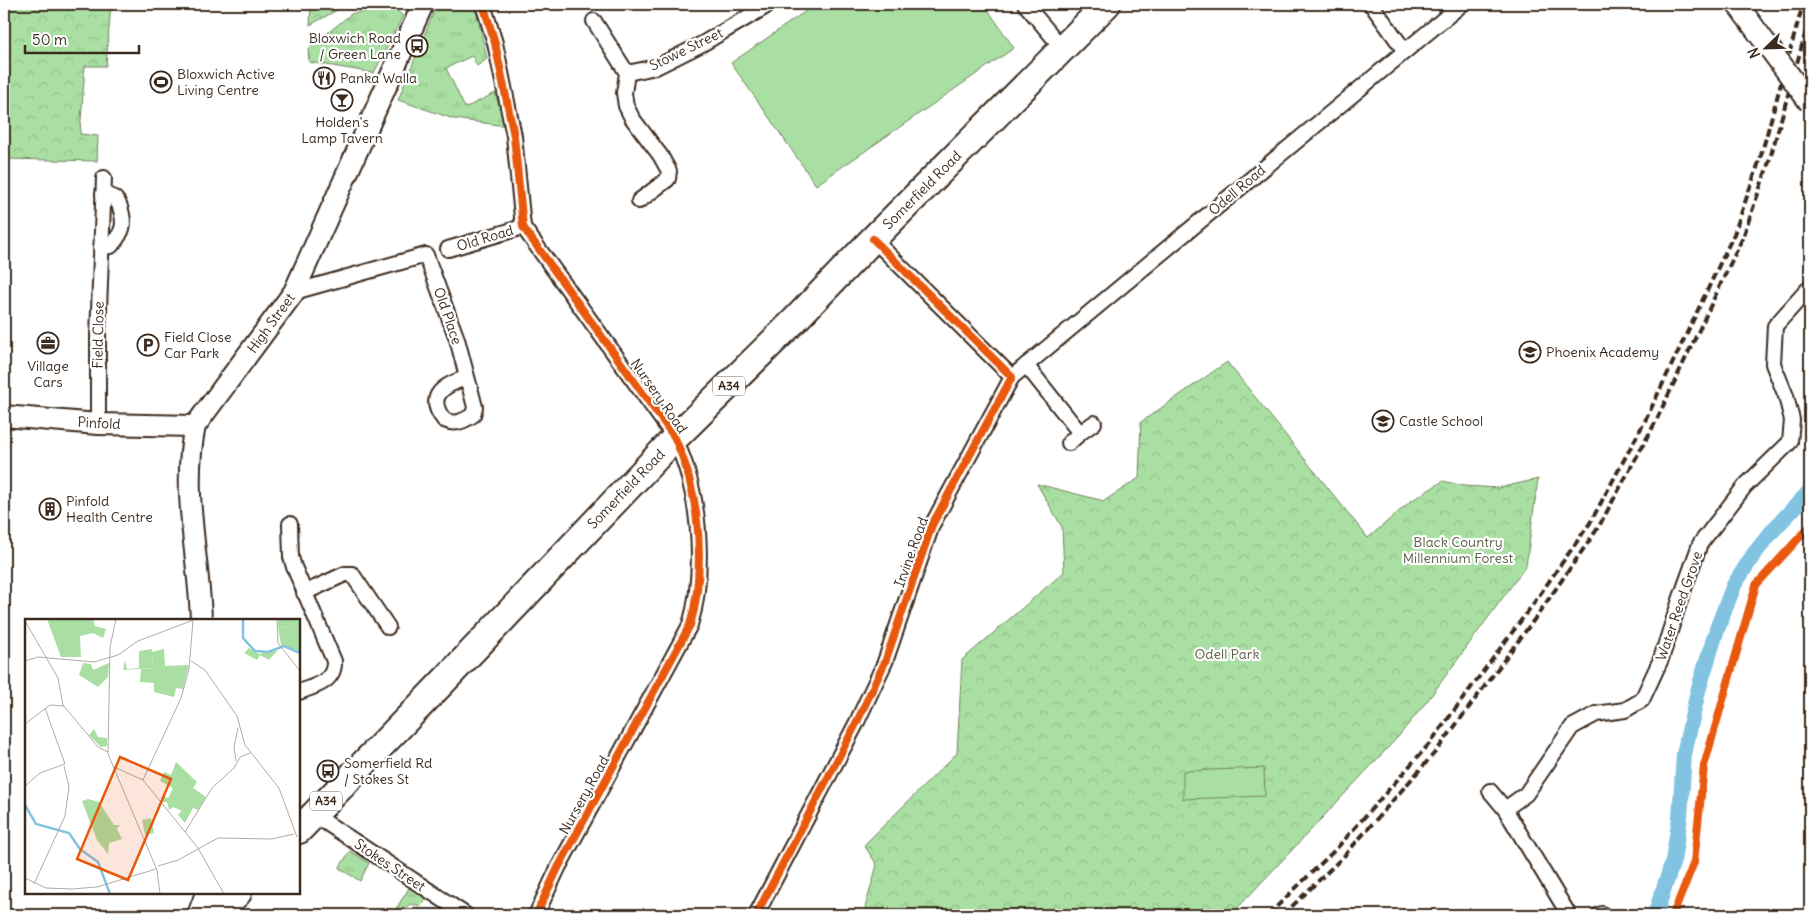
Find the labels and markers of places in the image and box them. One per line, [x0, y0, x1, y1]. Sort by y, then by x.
place label: Bloxwich Road / Green Lane [309, 29, 401, 63]
bus stop icon: Bloxwich Road / Green Lane [405, 34, 429, 58]
place label: Bloxwich Active Living Centre [177, 65, 275, 99]
restaurant icon: Panka Walla [312, 66, 336, 90]
place label: Panka Walla [340, 69, 417, 87]
sports icon: Bloxwich Active Living Centre [149, 70, 173, 94]
bar icon: Holden's Lamp Tavern [330, 88, 354, 112]
place label: Holden's Lamp Tavern [301, 113, 383, 147]
place label: Field Close Car Park [164, 328, 231, 362]
office icon: Village Cars [36, 331, 60, 355]
parking icon: Field Close Car Park [136, 333, 160, 357]
school or university icon: Phoenix Academy [1518, 340, 1542, 364]
place label: Phoenix Academy [1546, 343, 1659, 361]
place label: Village Cars [27, 357, 69, 391]
school or university icon: Castle School [1371, 409, 1395, 433]
place label: Castle School [1399, 412, 1483, 430]
place label: Pinfold Health Centre [66, 492, 153, 526]
building icon: Pinfold Health Centre [38, 497, 62, 521]
place label: Somerfield Rd / Stokes St [344, 754, 432, 788]
bus stop icon: Somerfield Rd / Stokes St [316, 759, 340, 783]

